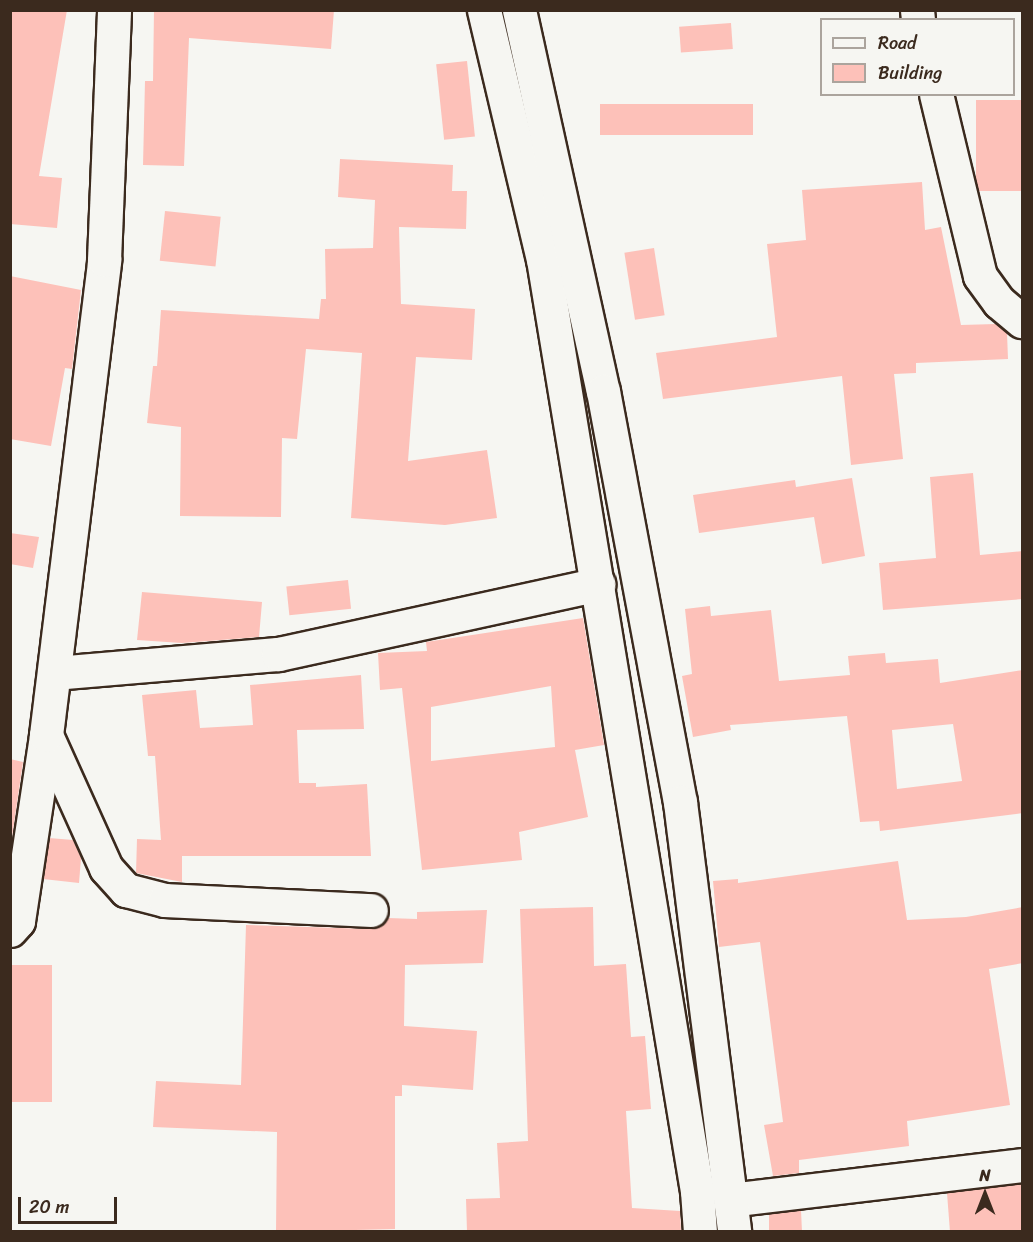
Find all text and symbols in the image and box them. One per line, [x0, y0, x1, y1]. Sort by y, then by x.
legend [820, 18, 1015, 96]
text: Road [878, 27, 917, 59]
text: Building [878, 57, 942, 89]
text: N [979, 1161, 991, 1190]
north arrow [955, 1164, 1015, 1224]
scale bar [21, 1185, 120, 1223]
text: 20 m [29, 1191, 69, 1223]

